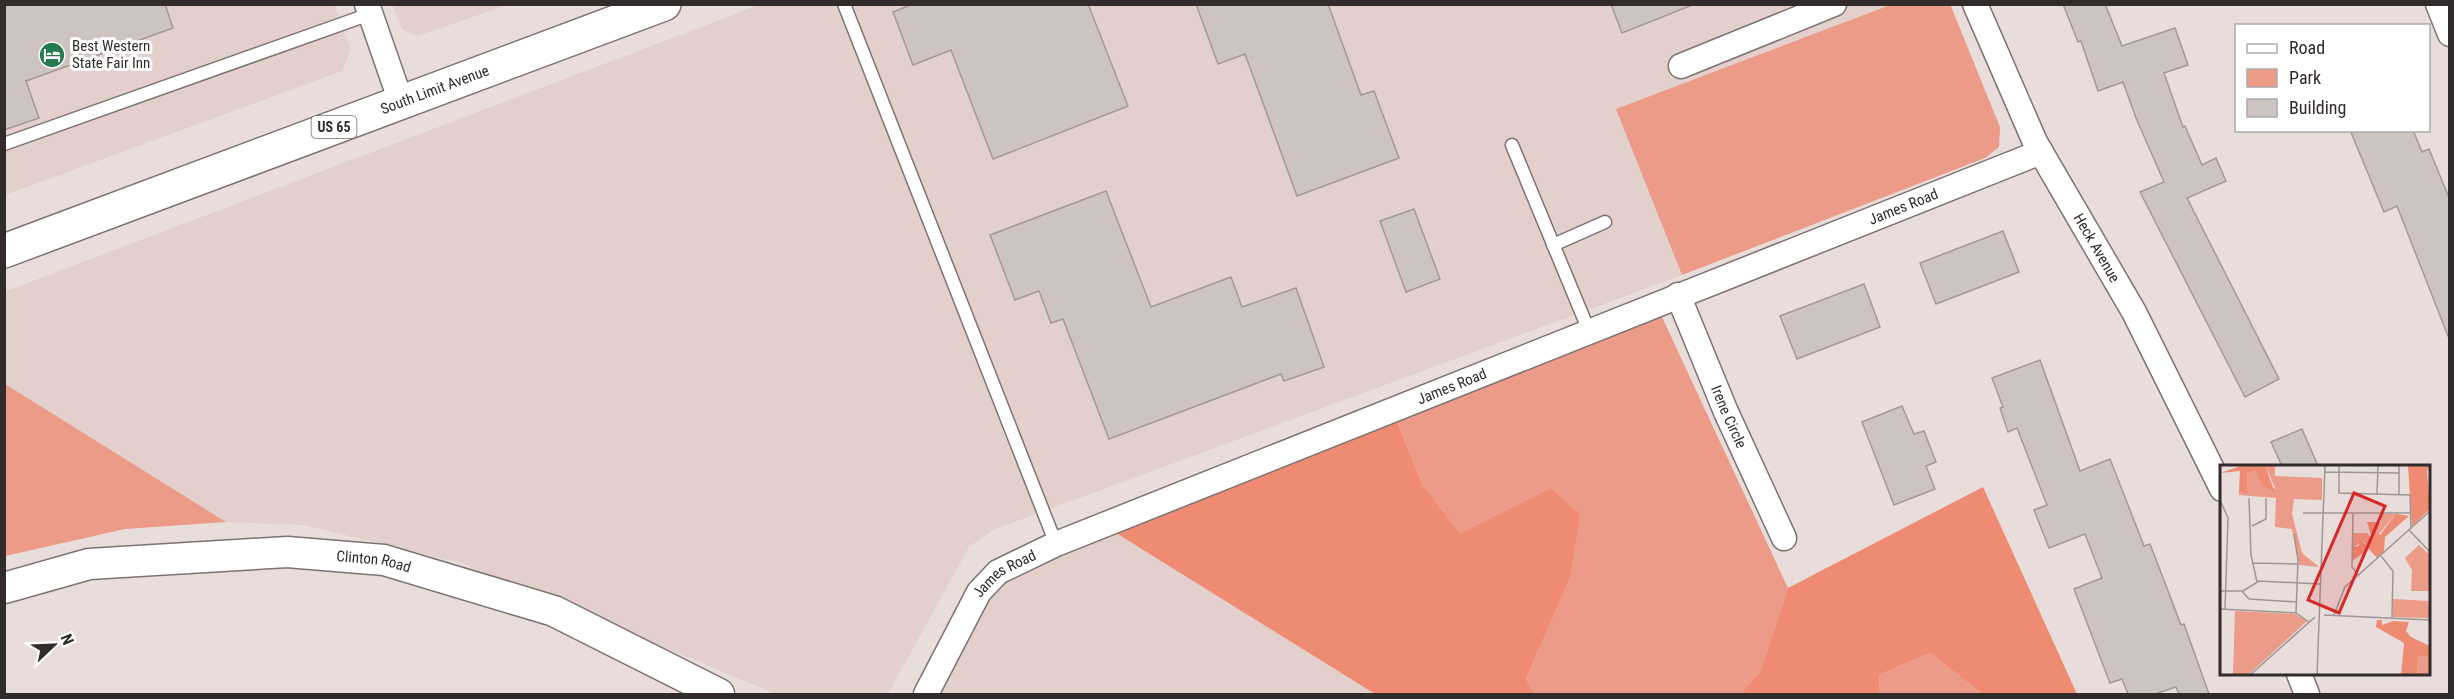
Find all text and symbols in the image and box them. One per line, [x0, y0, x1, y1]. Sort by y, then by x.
legend [2235, 24, 2430, 132]
place label: Best Western State Fair Inn [72, 37, 150, 72]
text: Road [2289, 37, 2325, 58]
hotel icon: Best Western State Fair Inn [37, 40, 67, 70]
street label: South Limit Avenue [378, 61, 491, 118]
text: Park [2289, 67, 2321, 88]
text: Building [2289, 97, 2346, 118]
road number: US 65 [312, 116, 356, 138]
street label: James Road [1866, 185, 1941, 229]
street label: Heck Avenue [2070, 210, 2124, 286]
street label: James Road [1415, 365, 1489, 408]
street label: Irene Circle [1707, 383, 1750, 451]
inset map [2220, 465, 2430, 675]
street label: James Road [969, 546, 1039, 600]
street label: Clinton Road [336, 547, 413, 577]
north arrow [24, 615, 84, 675]
text: N [57, 631, 78, 648]

